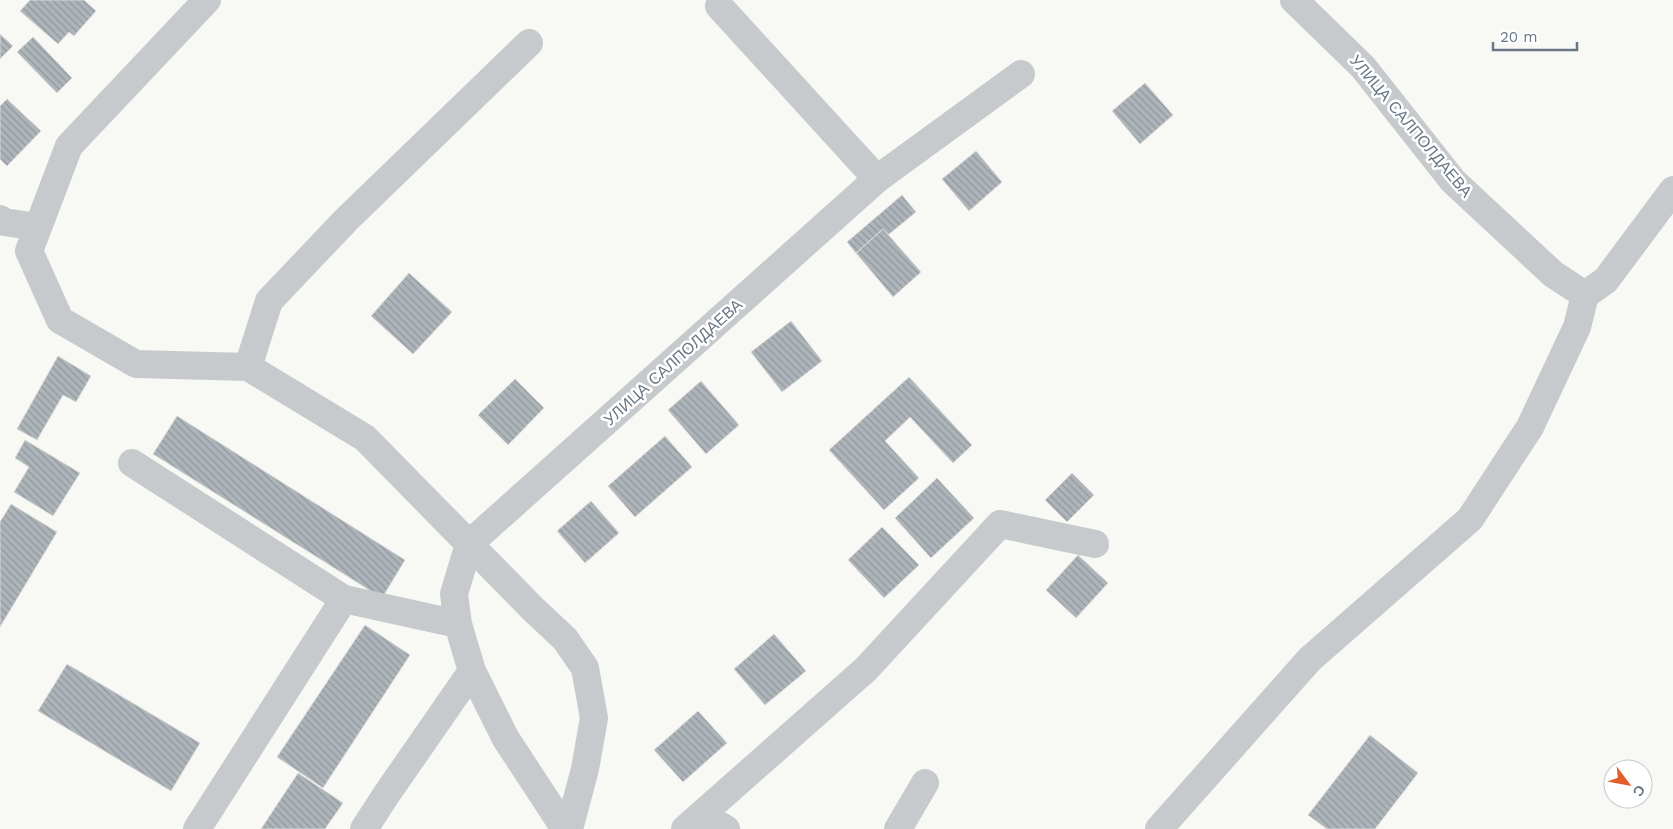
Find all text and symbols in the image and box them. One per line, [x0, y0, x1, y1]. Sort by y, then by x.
scale bar [1493, 20, 1577, 52]
text: 20 m [1500, 28, 1538, 46]
street label: УЛИЦА САЛПОЛДАЕВА [1346, 51, 1476, 201]
street label: УЛИЦА САЛПОЛДАЕВА [600, 295, 746, 429]
north arrow [1603, 759, 1653, 809]
text: С [1630, 782, 1648, 799]

